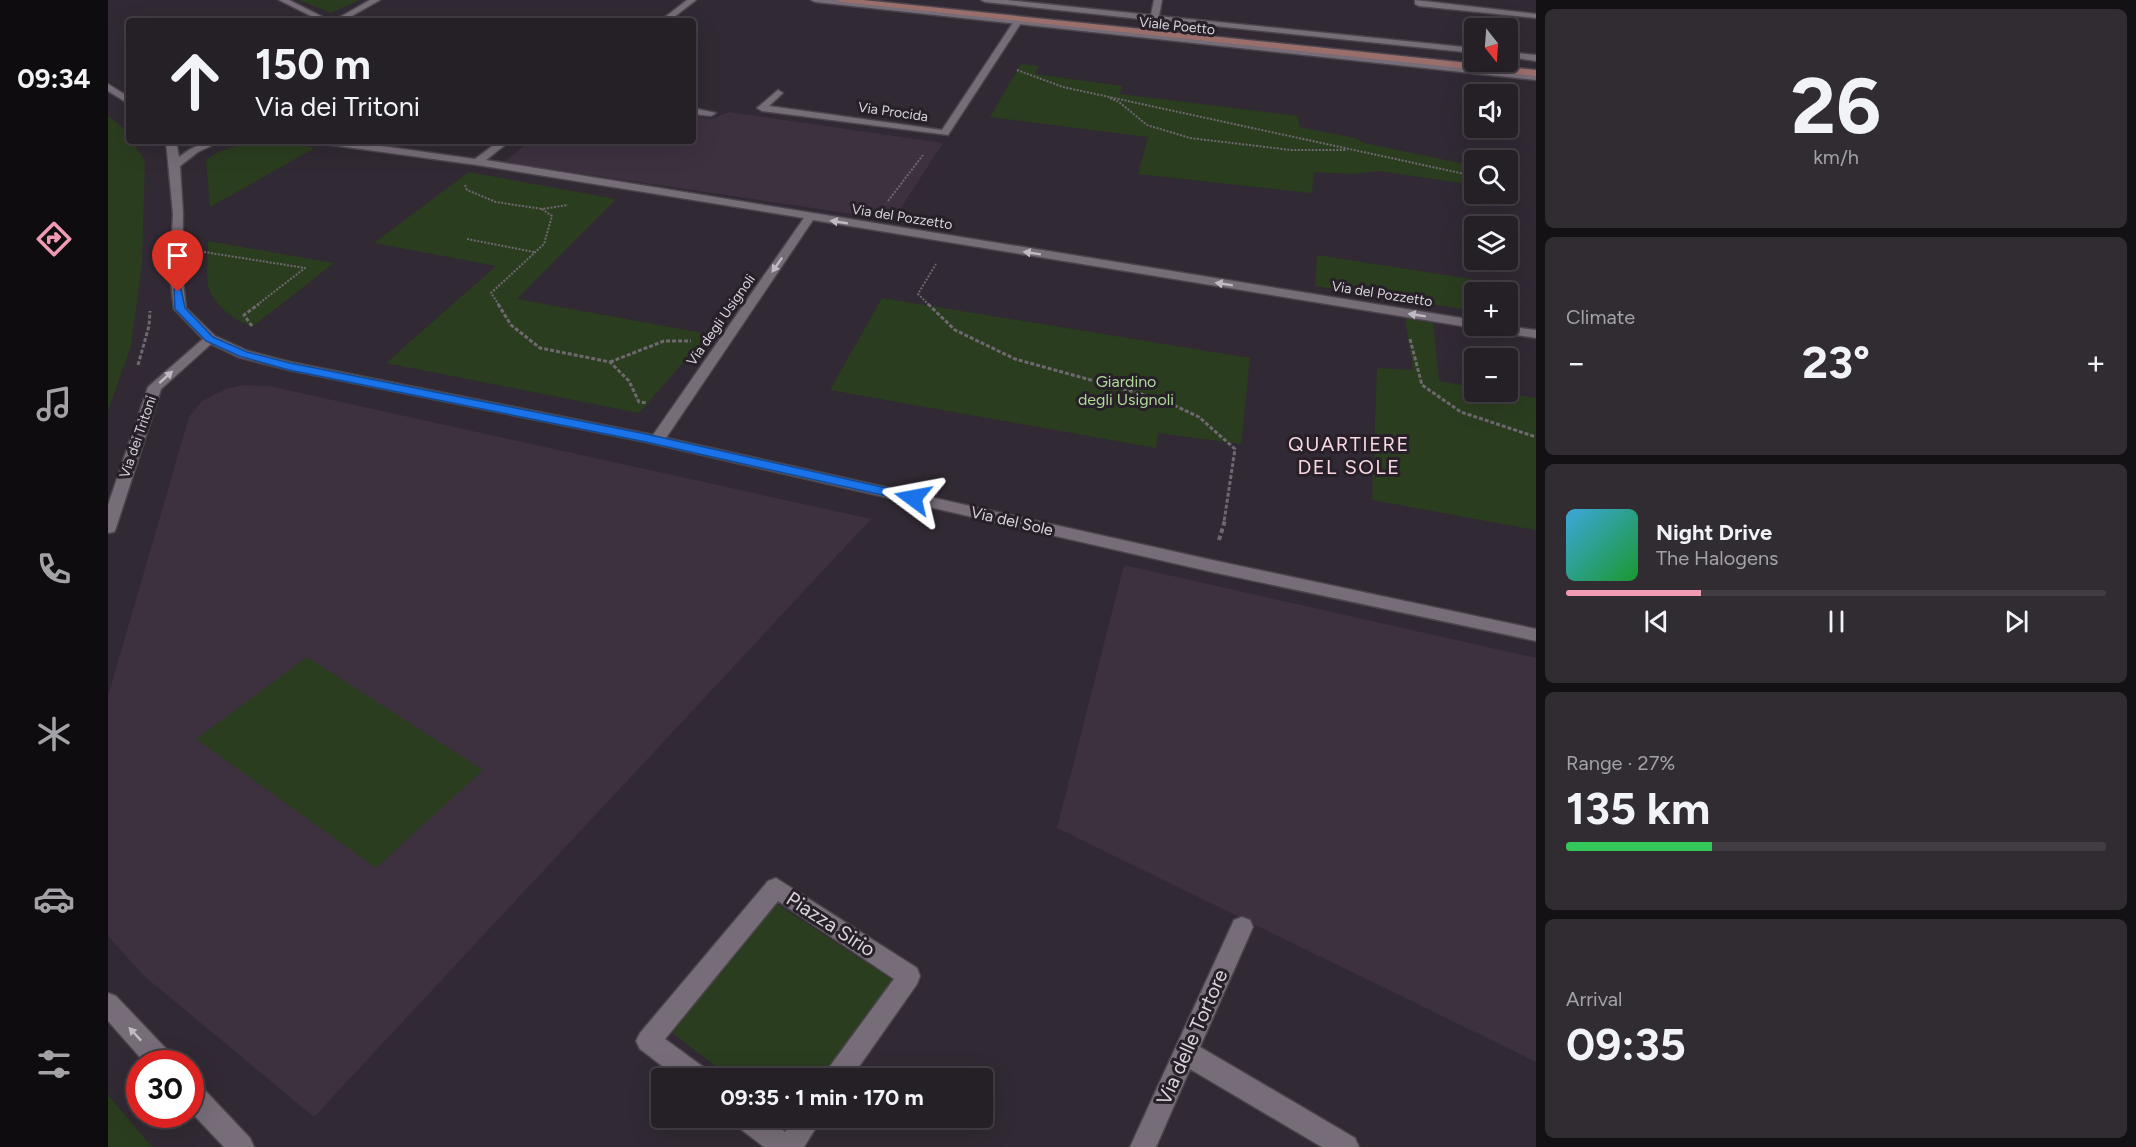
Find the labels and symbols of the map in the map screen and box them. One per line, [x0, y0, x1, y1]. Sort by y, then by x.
street label: Viale Poetto [1138, 14, 1216, 38]
north arrow [1464, 18, 1518, 72]
street label: Via Procida [857, 99, 929, 125]
street label: Via del Pozzetto [850, 201, 954, 233]
one-way arrow [830, 217, 849, 226]
pin [152, 230, 203, 292]
one-way arrow [1022, 248, 1041, 257]
one-way arrow [771, 257, 783, 273]
street label: Via degli Usignoli [683, 271, 759, 369]
street label: Via del Pozzetto [1330, 278, 1434, 310]
one-way arrow [1215, 279, 1234, 288]
one-way arrow [1407, 310, 1426, 319]
one-way arrow [159, 371, 173, 385]
park label: Giardino degli Usignoli [1078, 372, 1174, 409]
street label: Via dei Tritoni [116, 394, 160, 480]
district label: QUARTIERE DEL SOLE [1288, 432, 1410, 479]
position arrow [881, 466, 945, 530]
street label: Via del Sole [969, 502, 1055, 540]
street label: Piazza Sirio [782, 886, 880, 962]
street label: Via delle Tortore [1151, 965, 1233, 1109]
one-way arrow [129, 1027, 143, 1041]
speed limit sign: 30 [126, 1050, 204, 1128]

